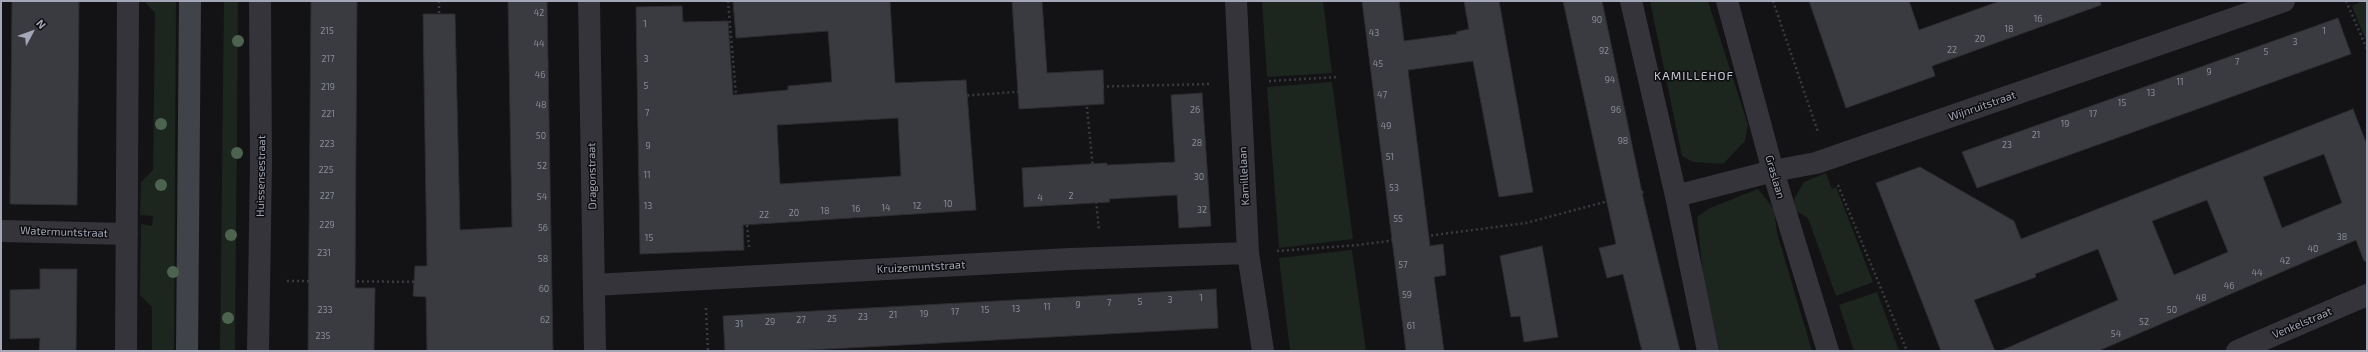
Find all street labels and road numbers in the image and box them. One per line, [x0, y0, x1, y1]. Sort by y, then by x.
street label: Wijnruitstraat [1947, 88, 2017, 124]
street label: Huissensestraat [254, 135, 268, 217]
street label: Dragonstraat [585, 142, 599, 210]
street label: Kamillelaan [1236, 146, 1252, 206]
street label: Graslaan [1762, 154, 1788, 200]
street label: Watermuntstraat [20, 224, 108, 240]
street label: Kruizemuntstraat [877, 258, 965, 276]
street label: Venkelstraat [2270, 304, 2334, 342]

